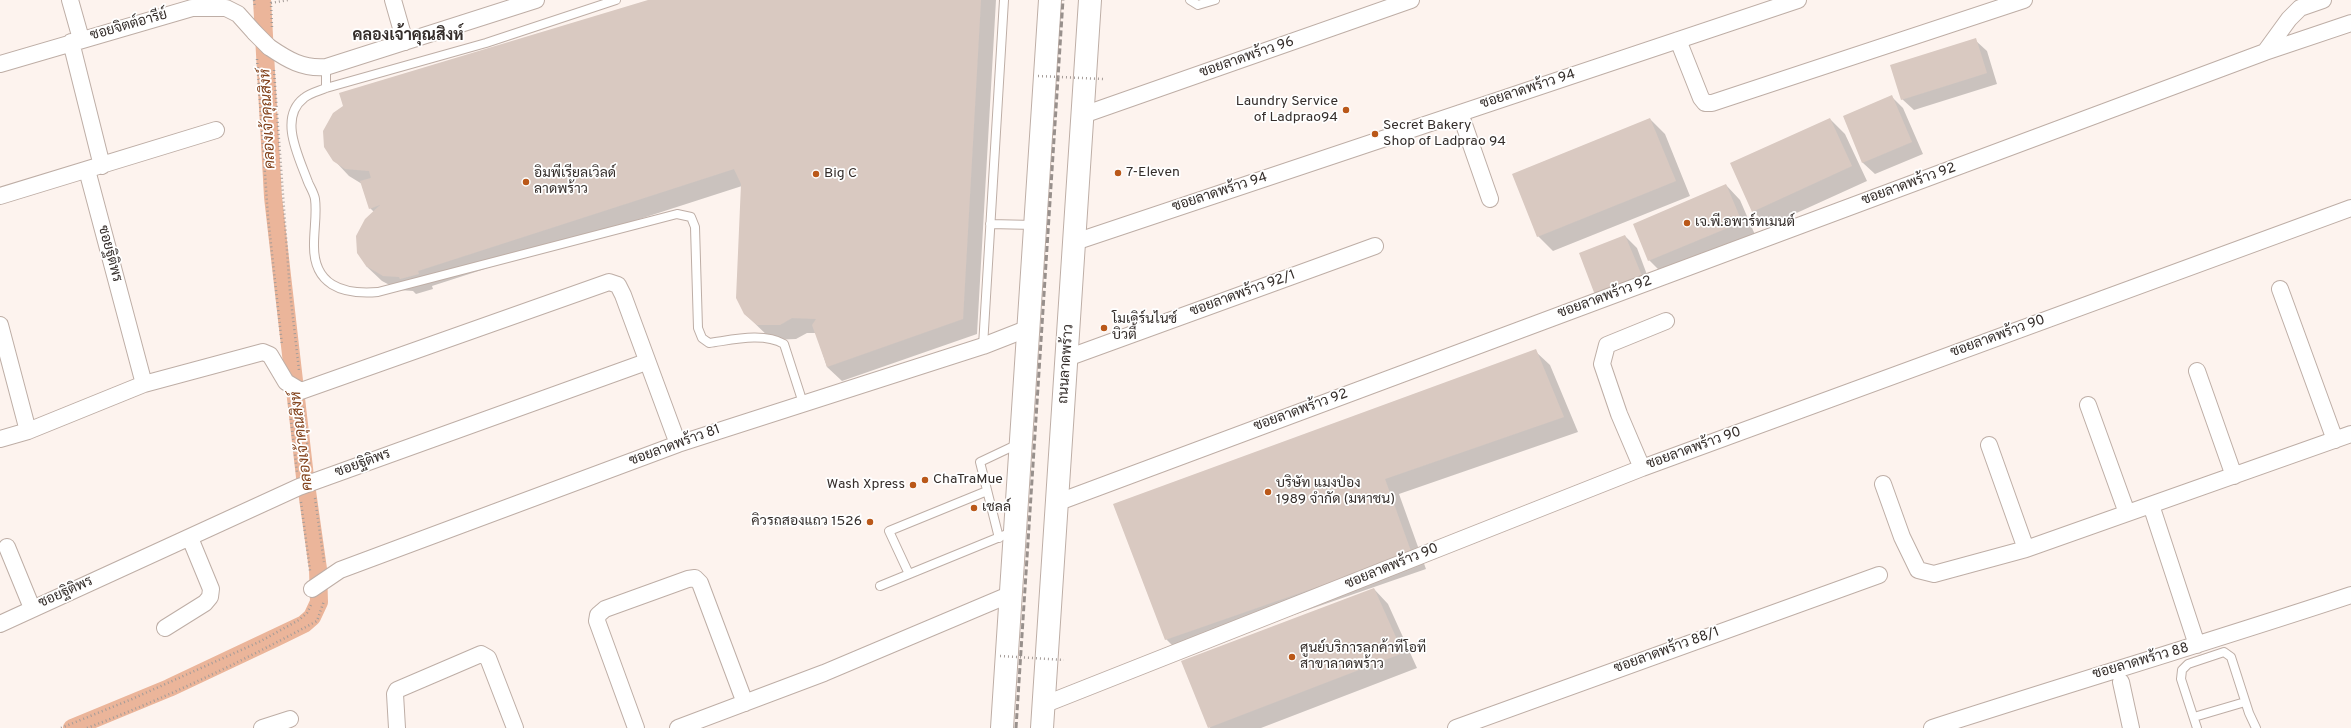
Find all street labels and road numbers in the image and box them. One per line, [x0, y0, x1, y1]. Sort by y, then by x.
street label: ซอยจิตต์อารีย์ [89, 7, 169, 45]
street label: ซอยลาดพร้าว 96 [1198, 34, 1296, 82]
street label: ซอยลาดพร้าว 94 [1478, 67, 1578, 113]
street label: ซอยลาดพร้าว 92 [1860, 160, 1958, 210]
street label: ซอยลาดพร้าว 94 [1170, 170, 1270, 216]
street label: ซอยฐิติพร [93, 224, 125, 284]
street label: ซอยลาดพร้าว 92/1 [1188, 267, 1298, 321]
street label: ซอยลาดพร้าว 92 [1556, 273, 1654, 323]
street label: ซอยลาดพร้าว 90 [1948, 312, 2048, 362]
street label: ถนนลาดพร้าว [1056, 324, 1078, 404]
street label: ซอยลาดพร้าว 92 [1252, 386, 1350, 436]
street label: ซอยลาดพร้าว 81 [627, 422, 723, 470]
street label: ซอยลาดพร้าว 90 [1644, 424, 1744, 474]
street label: ซอยฐิติพร [333, 446, 393, 482]
street label: ซอยลาดพร้าว 90 [1343, 541, 1441, 593]
street label: ซอยฐิติพร [36, 574, 96, 612]
street label: ซอยลาดพร้าว 88/1 [1612, 624, 1722, 678]
street label: ซอยลาดพร้าว 88 [2091, 640, 2191, 684]

